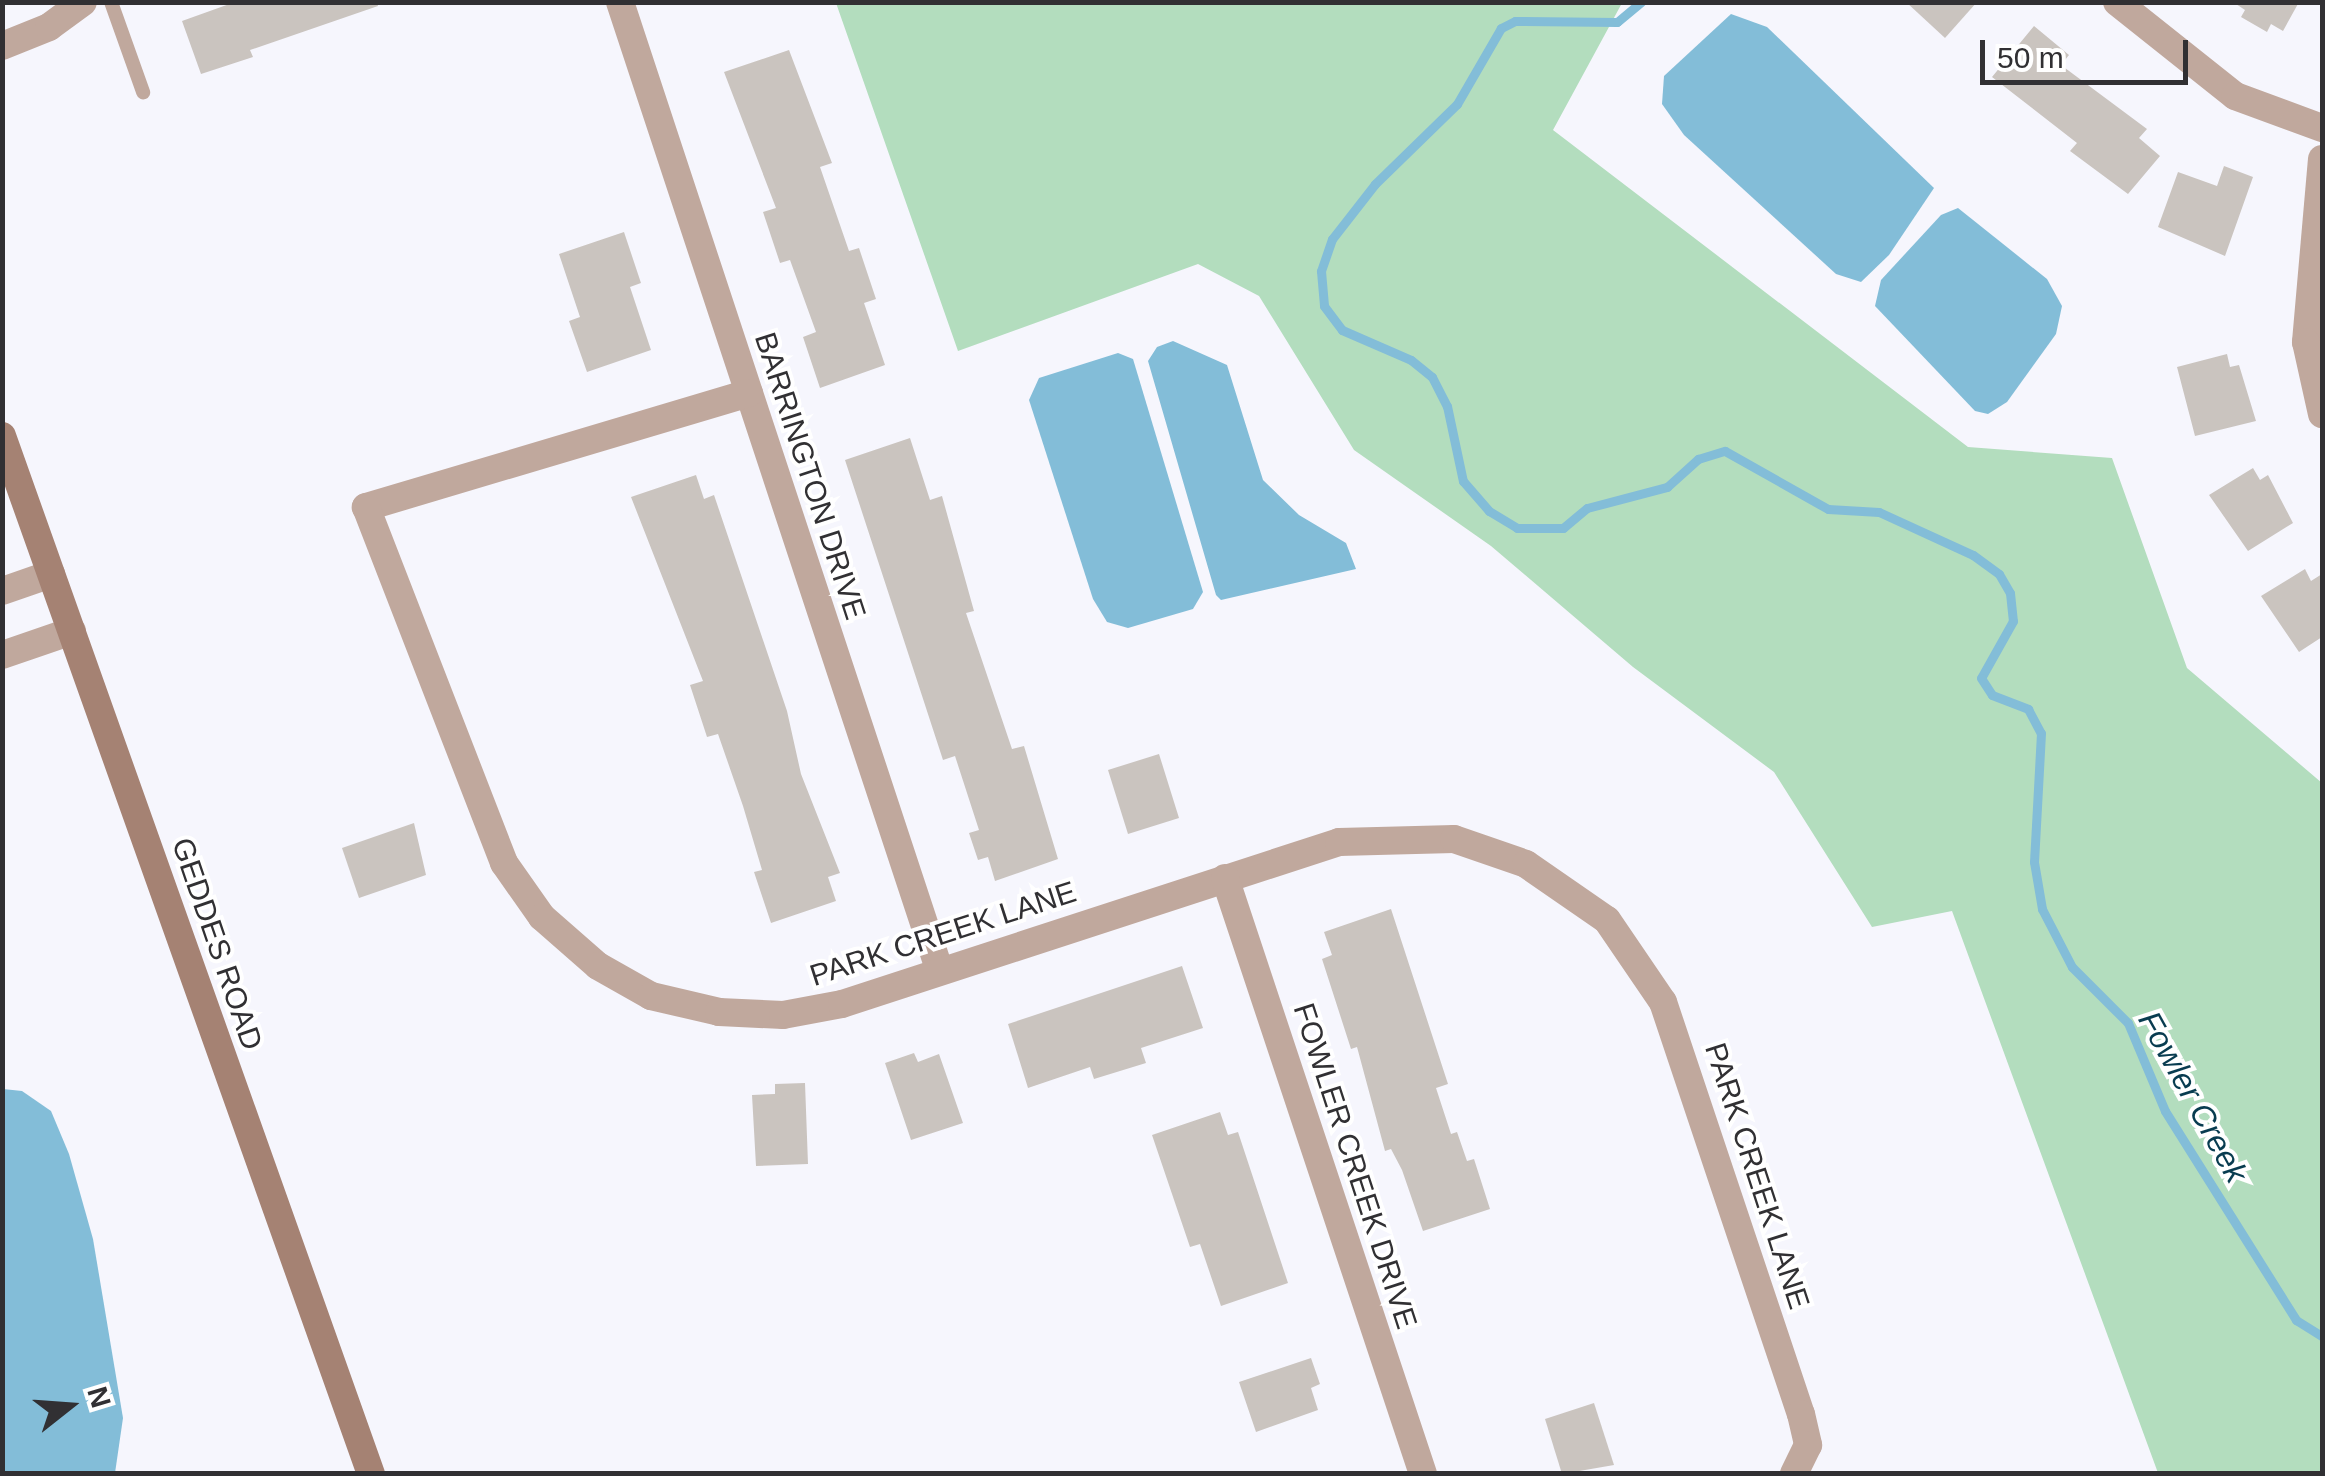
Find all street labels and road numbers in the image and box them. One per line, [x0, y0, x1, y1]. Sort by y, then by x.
street label: BARRINGTON DRIVE [747, 328, 873, 624]
street label: GEDDES ROAD [164, 833, 270, 1055]
street label: PARK CREEK LANE [805, 874, 1081, 994]
street label: FOWLER CREEK DRIVE [1285, 999, 1425, 1333]
street label: PARK CREEK LANE [1697, 1038, 1817, 1314]

